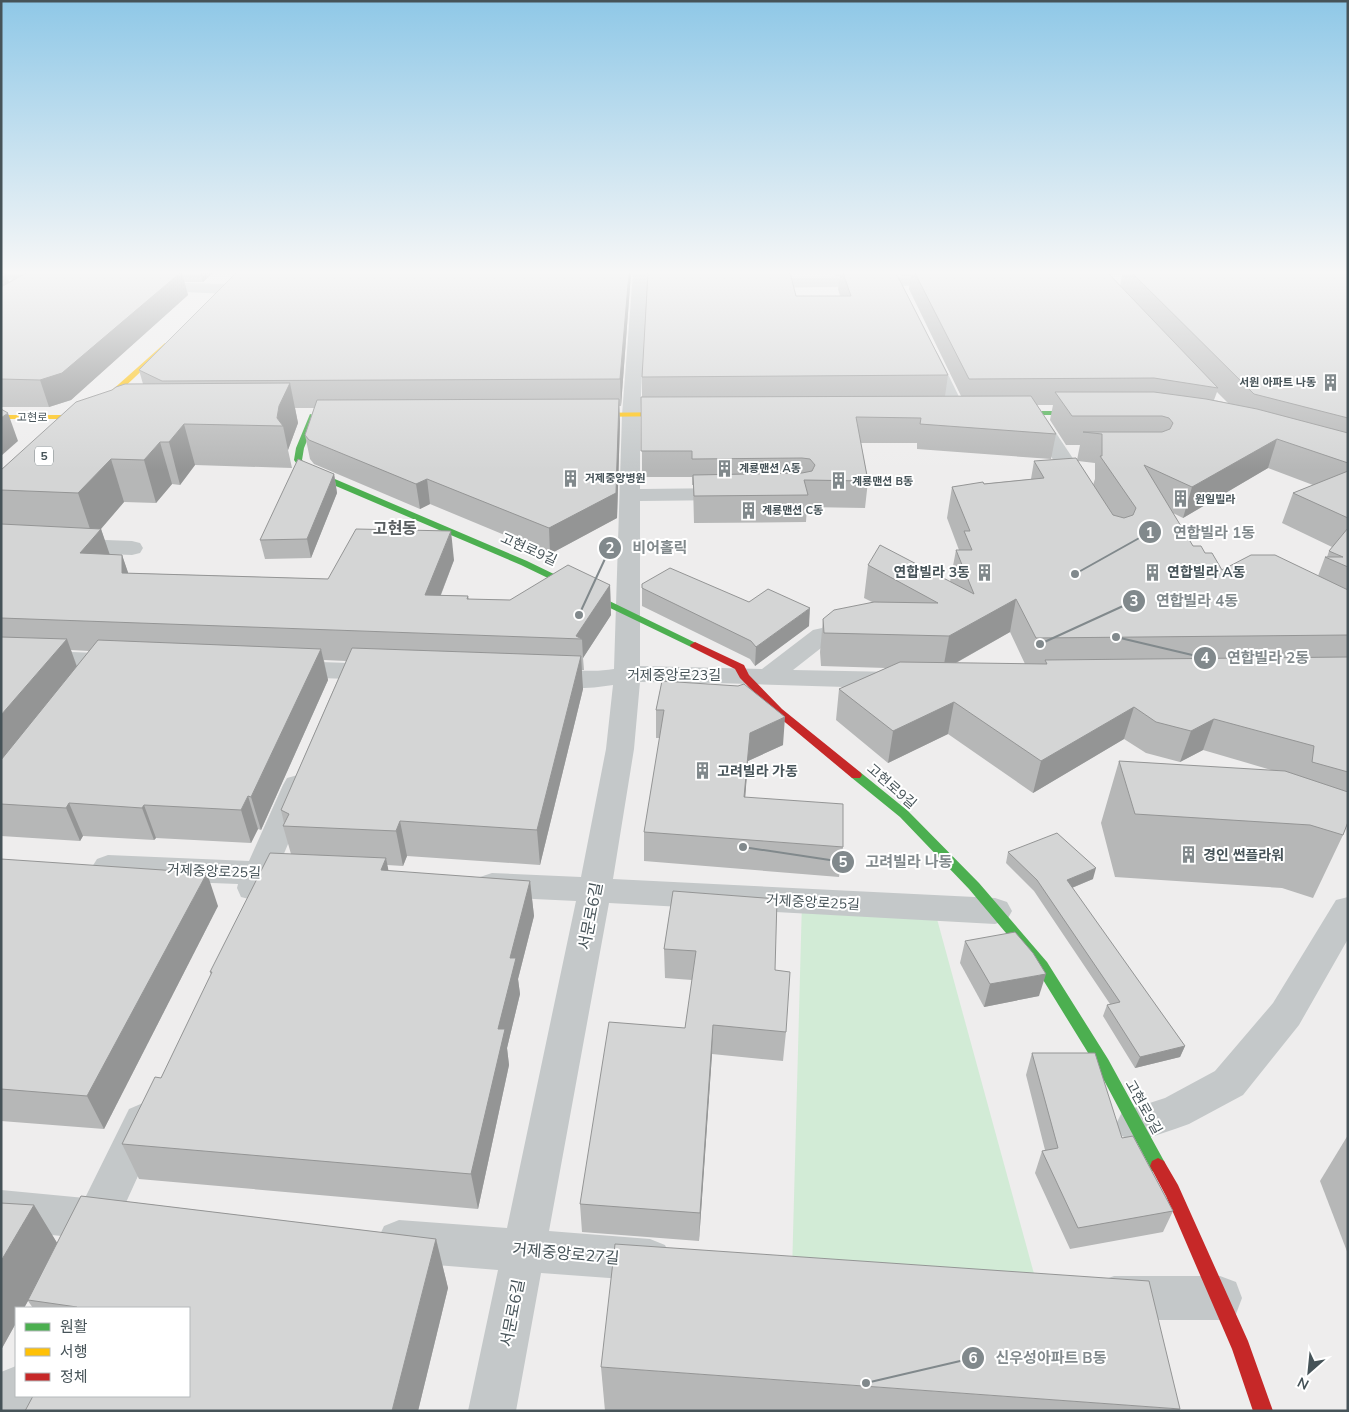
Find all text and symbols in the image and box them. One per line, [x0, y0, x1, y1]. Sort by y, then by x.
building icon: 서원 아파트 나동 [1320, 372, 1340, 392]
place label: 서원 아파트 나동 [1239, 375, 1316, 390]
street label: 고현로 [17, 410, 47, 425]
road number: 5 [35, 446, 53, 466]
building icon: 계룡맨션 A동 [715, 458, 735, 478]
place label: 계룡맨션 A동 [739, 461, 801, 476]
building icon: 거제중앙병원 [561, 468, 581, 488]
place label: 거제중앙병원 [585, 471, 646, 486]
building icon: 계룡맨션 B동 [828, 471, 848, 491]
place label: 계룡맨션 B동 [852, 474, 913, 489]
building icon: 원일빌라 [1171, 489, 1191, 509]
place label: 원일빌라 [1195, 492, 1235, 507]
building icon: 계룡맨션 C동 [738, 500, 758, 520]
place label: 계룡맨션 C동 [762, 503, 823, 518]
callout: 연합빌라 1동 [1138, 517, 1265, 547]
district label: 고현동 [373, 518, 417, 540]
text: 1 [1145, 523, 1155, 543]
text: 연합빌라 1동 [1173, 523, 1255, 543]
street label: 고현로9길 [498, 529, 560, 570]
callout: 비어홀릭 [598, 533, 698, 563]
text: 2 [605, 538, 615, 558]
text: 비어홀릭 [632, 538, 688, 558]
building icon: 연합빌라 3동 [974, 562, 994, 582]
building icon: 연합빌라 A동 [1143, 562, 1163, 582]
place label: 연합빌라 3동 [893, 563, 970, 582]
place label: 연합빌라 A동 [1167, 563, 1246, 582]
callout: 연합빌라 4동 [1121, 586, 1248, 616]
text: 3 [1129, 591, 1139, 611]
text: 연합빌라 4동 [1156, 591, 1238, 611]
callout: 연합빌라 2동 [1192, 643, 1319, 673]
text: 4 [1200, 648, 1210, 668]
text: 연합빌라 2동 [1227, 648, 1309, 668]
street label: 거제중앙로23길 [627, 666, 721, 685]
street label: 고현로9길 [863, 760, 921, 813]
building icon: 고려빌라 가동 [693, 761, 713, 781]
place label: 고려빌라 가동 [717, 762, 798, 781]
building icon: 경인 썬플라워 [1179, 845, 1199, 865]
place label: 경인 썬플라워 [1203, 846, 1284, 865]
callout: 고려빌라 나동 [830, 847, 962, 877]
text: 5 [838, 852, 848, 872]
text: 고려빌라 나동 [866, 852, 953, 872]
street label: 거제중앙로25길 [167, 860, 261, 883]
street label: 서문로6길 [574, 880, 608, 952]
street label: 거제중앙로25길 [765, 891, 860, 914]
street label: 고현로9길 [1121, 1076, 1166, 1138]
street label: 거제중앙로27길 [511, 1238, 620, 1270]
street label: 서문로6길 [496, 1277, 530, 1349]
legend [15, 1307, 190, 1397]
text: 원활 [60, 1317, 88, 1337]
text: 서행 [60, 1342, 88, 1362]
callout: 신우성아파트 B동 [961, 1343, 1117, 1373]
north arrow [1284, 1347, 1334, 1397]
text: 6 [968, 1348, 978, 1368]
text: 신우성아파트 B동 [996, 1348, 1107, 1368]
text: 정체 [60, 1367, 88, 1387]
text: N [1294, 1372, 1312, 1394]

